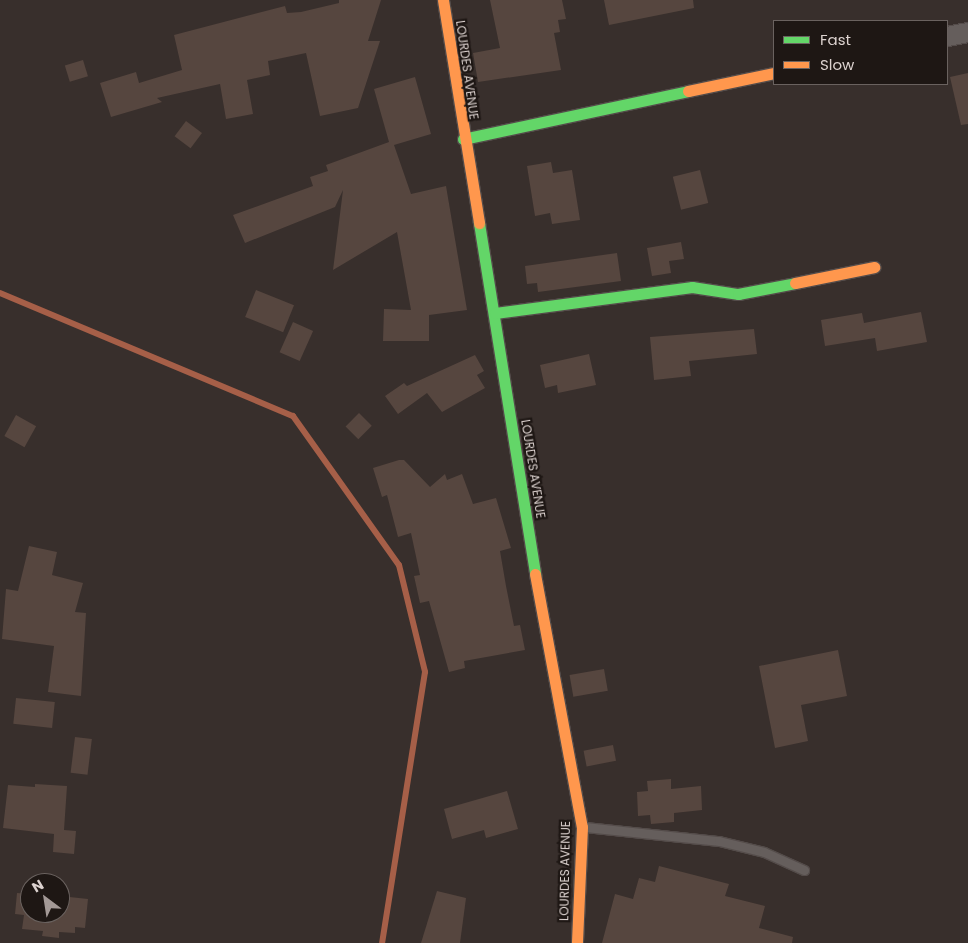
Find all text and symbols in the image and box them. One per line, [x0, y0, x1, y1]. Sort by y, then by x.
street label: LOURDES AVENUE [453, 20, 481, 120]
legend [773, 20, 948, 85]
text: Fast [820, 29, 851, 50]
text: Slow [820, 54, 854, 75]
street label: LOURDES AVENUE [518, 419, 548, 519]
street label: LOURDES AVENUE [557, 821, 573, 921]
north arrow [20, 873, 70, 923]
text: N [28, 875, 47, 897]

